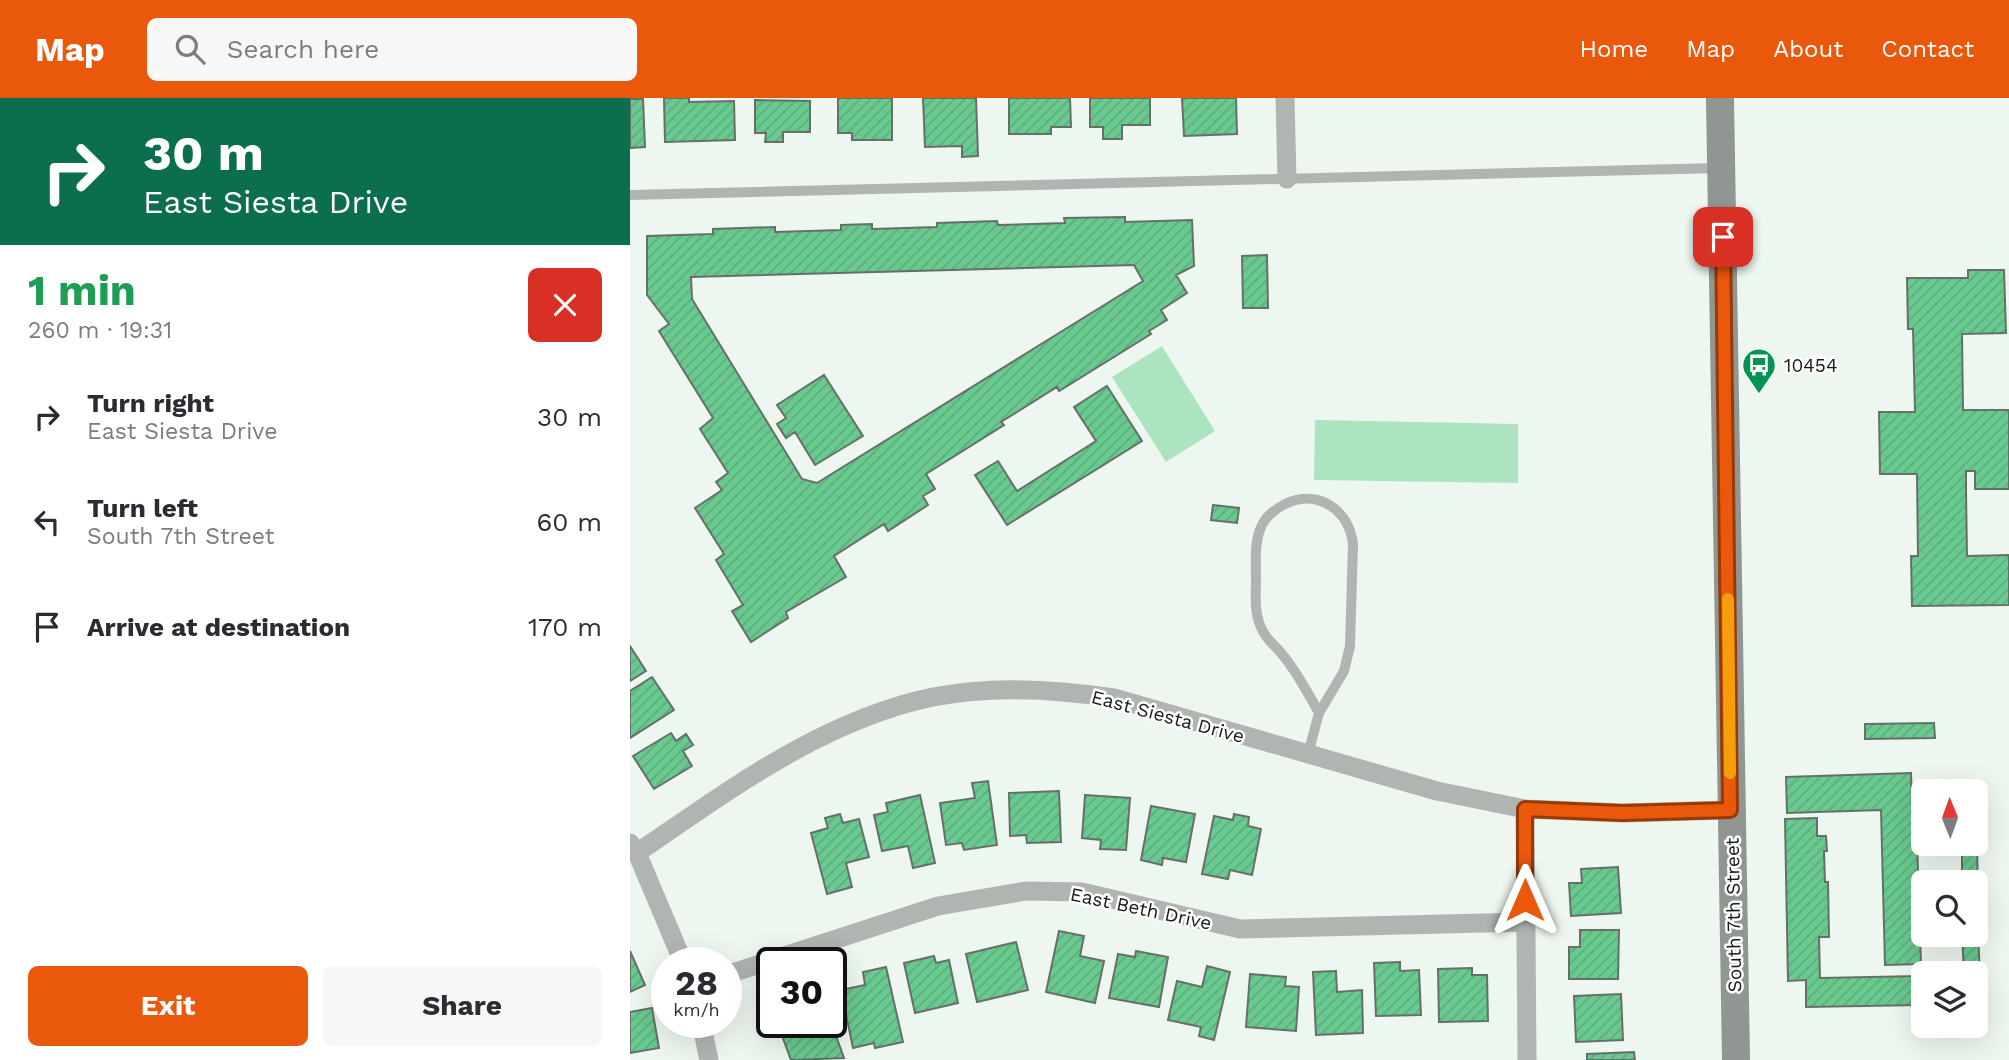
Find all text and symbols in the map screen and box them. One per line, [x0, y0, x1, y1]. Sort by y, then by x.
search box [147, 18, 637, 81]
text: Map [35, 30, 105, 69]
icon: search [171, 30, 209, 68]
text: Search here [227, 34, 379, 64]
text: Home [1580, 35, 1648, 63]
text: Map [1686, 35, 1735, 63]
text: About [1773, 35, 1843, 63]
text: Contact [1881, 35, 1974, 63]
text: 30 m [143, 124, 264, 182]
icon: right [28, 126, 119, 217]
text: East Siesta Drive [143, 183, 408, 221]
pin [1693, 207, 1753, 267]
icon: arrive [1704, 218, 1742, 256]
text: 1 min [28, 266, 136, 315]
button: close [528, 268, 602, 342]
text: 260 m · 19:31 [28, 317, 172, 344]
bus stop icon: 10454 [1740, 346, 1778, 395]
place label: 10454 [1784, 354, 1838, 377]
text: Turn right [87, 388, 214, 418]
icon: right [28, 398, 66, 436]
text: 30 m [537, 402, 602, 432]
text: East Siesta Drive [87, 418, 278, 445]
text: Turn left [87, 493, 198, 523]
icon: left [28, 503, 66, 541]
text: 60 m [536, 507, 602, 537]
text: South 7th Street [87, 523, 274, 550]
icon: arrive [28, 608, 66, 646]
text: Arrive at destination [87, 612, 350, 642]
text: 170 m [528, 612, 602, 642]
street label: East Siesta Drive [1089, 685, 1247, 748]
north arrow [1911, 779, 1988, 856]
map controls [1911, 779, 1988, 1038]
street label: South 7th Street [1721, 837, 1746, 993]
position arrow [1488, 863, 1562, 937]
button: search [1911, 870, 1988, 947]
street label: East Beth Drive [1068, 882, 1214, 935]
speed limit sign: 30 [756, 947, 847, 1038]
button: layers [1911, 961, 1988, 1038]
text: 28 [675, 962, 718, 1004]
button: Exit [28, 966, 308, 1046]
button: Share [322, 966, 602, 1046]
text: km/h [673, 999, 720, 1020]

